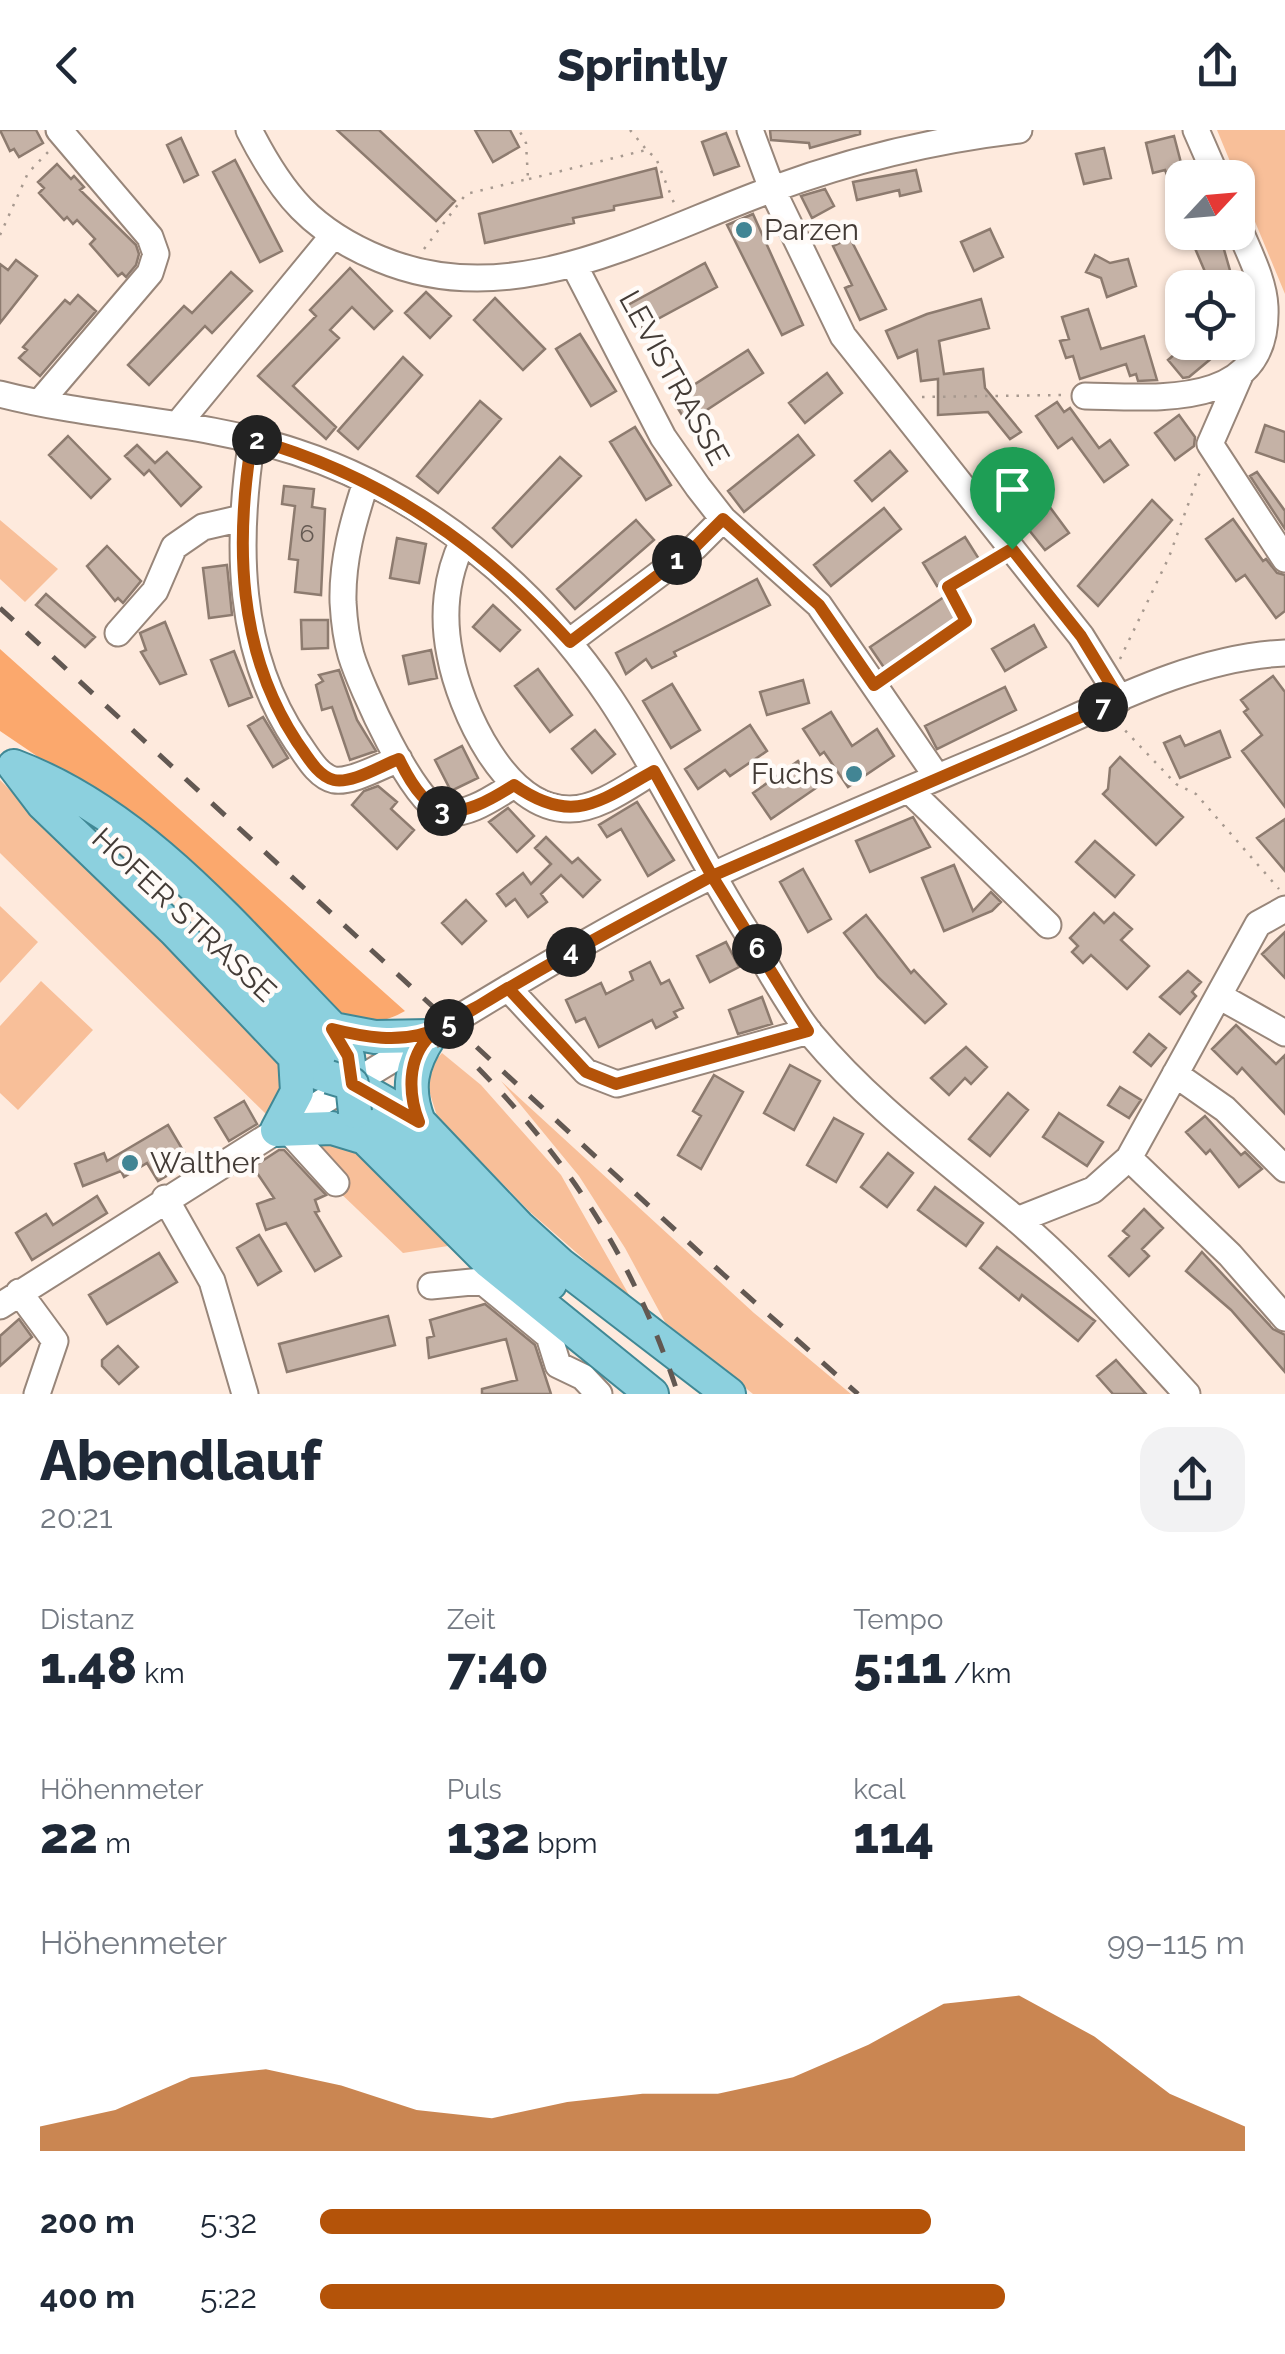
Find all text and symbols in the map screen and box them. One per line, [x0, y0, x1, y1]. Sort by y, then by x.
icon: back [40, 38, 95, 93]
icon: share [1190, 38, 1245, 93]
text: Sprintly [557, 39, 728, 92]
north arrow [1165, 160, 1255, 250]
map controls [1165, 160, 1255, 360]
place label: Parzen [764, 212, 859, 247]
marker: Parzen [733, 219, 755, 241]
button: locate [1165, 270, 1255, 360]
street label: LEVISTRASSE [612, 284, 737, 471]
pin: 2 [232, 415, 282, 465]
text: 2 [249, 423, 265, 456]
pin [970, 447, 1055, 550]
icon: arrive [985, 462, 1040, 517]
house number: 6 [299, 518, 315, 548]
pin: 1 [652, 535, 702, 585]
text: 1 [670, 543, 684, 576]
pin: 7 [1078, 682, 1128, 732]
text: 7 [1095, 690, 1111, 723]
place label: Fuchs [751, 756, 834, 791]
marker: Fuchs [843, 763, 865, 785]
pin: 3 [417, 786, 467, 836]
text: 3 [434, 794, 450, 827]
street label: HOFER STRASSE [85, 821, 283, 1009]
pin: 6 [732, 924, 782, 974]
pin: 4 [546, 927, 596, 977]
text: 6 [749, 932, 766, 965]
text: 4 [563, 935, 579, 968]
pin: 5 [424, 999, 474, 1049]
text: 5 [441, 1007, 457, 1040]
place label: Walther [150, 1145, 260, 1180]
marker: Walther [119, 1152, 141, 1174]
button: share [1140, 1427, 1245, 1532]
text: Abendlauf [40, 1428, 321, 1493]
text: 20:21 [40, 1498, 113, 1535]
text: Distanz [40, 1603, 134, 1636]
text: Zeit [447, 1603, 496, 1636]
text: Tempo [853, 1603, 943, 1636]
text: 1.48 [40, 1636, 137, 1695]
text: 7:40 [447, 1636, 549, 1695]
text: 5:11 [853, 1636, 947, 1695]
text: km [137, 1657, 185, 1690]
text: /km [947, 1657, 1011, 1690]
text: Höhenmeter [40, 1773, 204, 1806]
text: Puls [447, 1773, 502, 1806]
text: kcal [853, 1773, 906, 1806]
text: 22 [40, 1806, 98, 1865]
text: 132 [447, 1806, 530, 1865]
text: 114 [853, 1806, 934, 1865]
text: m [98, 1827, 131, 1860]
text: bpm [530, 1827, 597, 1860]
text: Höhenmeter [40, 1924, 227, 1961]
text: 99–115 m [1107, 1924, 1245, 1961]
text: 200 m [40, 2203, 135, 2240]
text: 5:32 [200, 2203, 257, 2240]
text: 400 m [40, 2278, 135, 2315]
text: 5:22 [200, 2278, 257, 2315]

